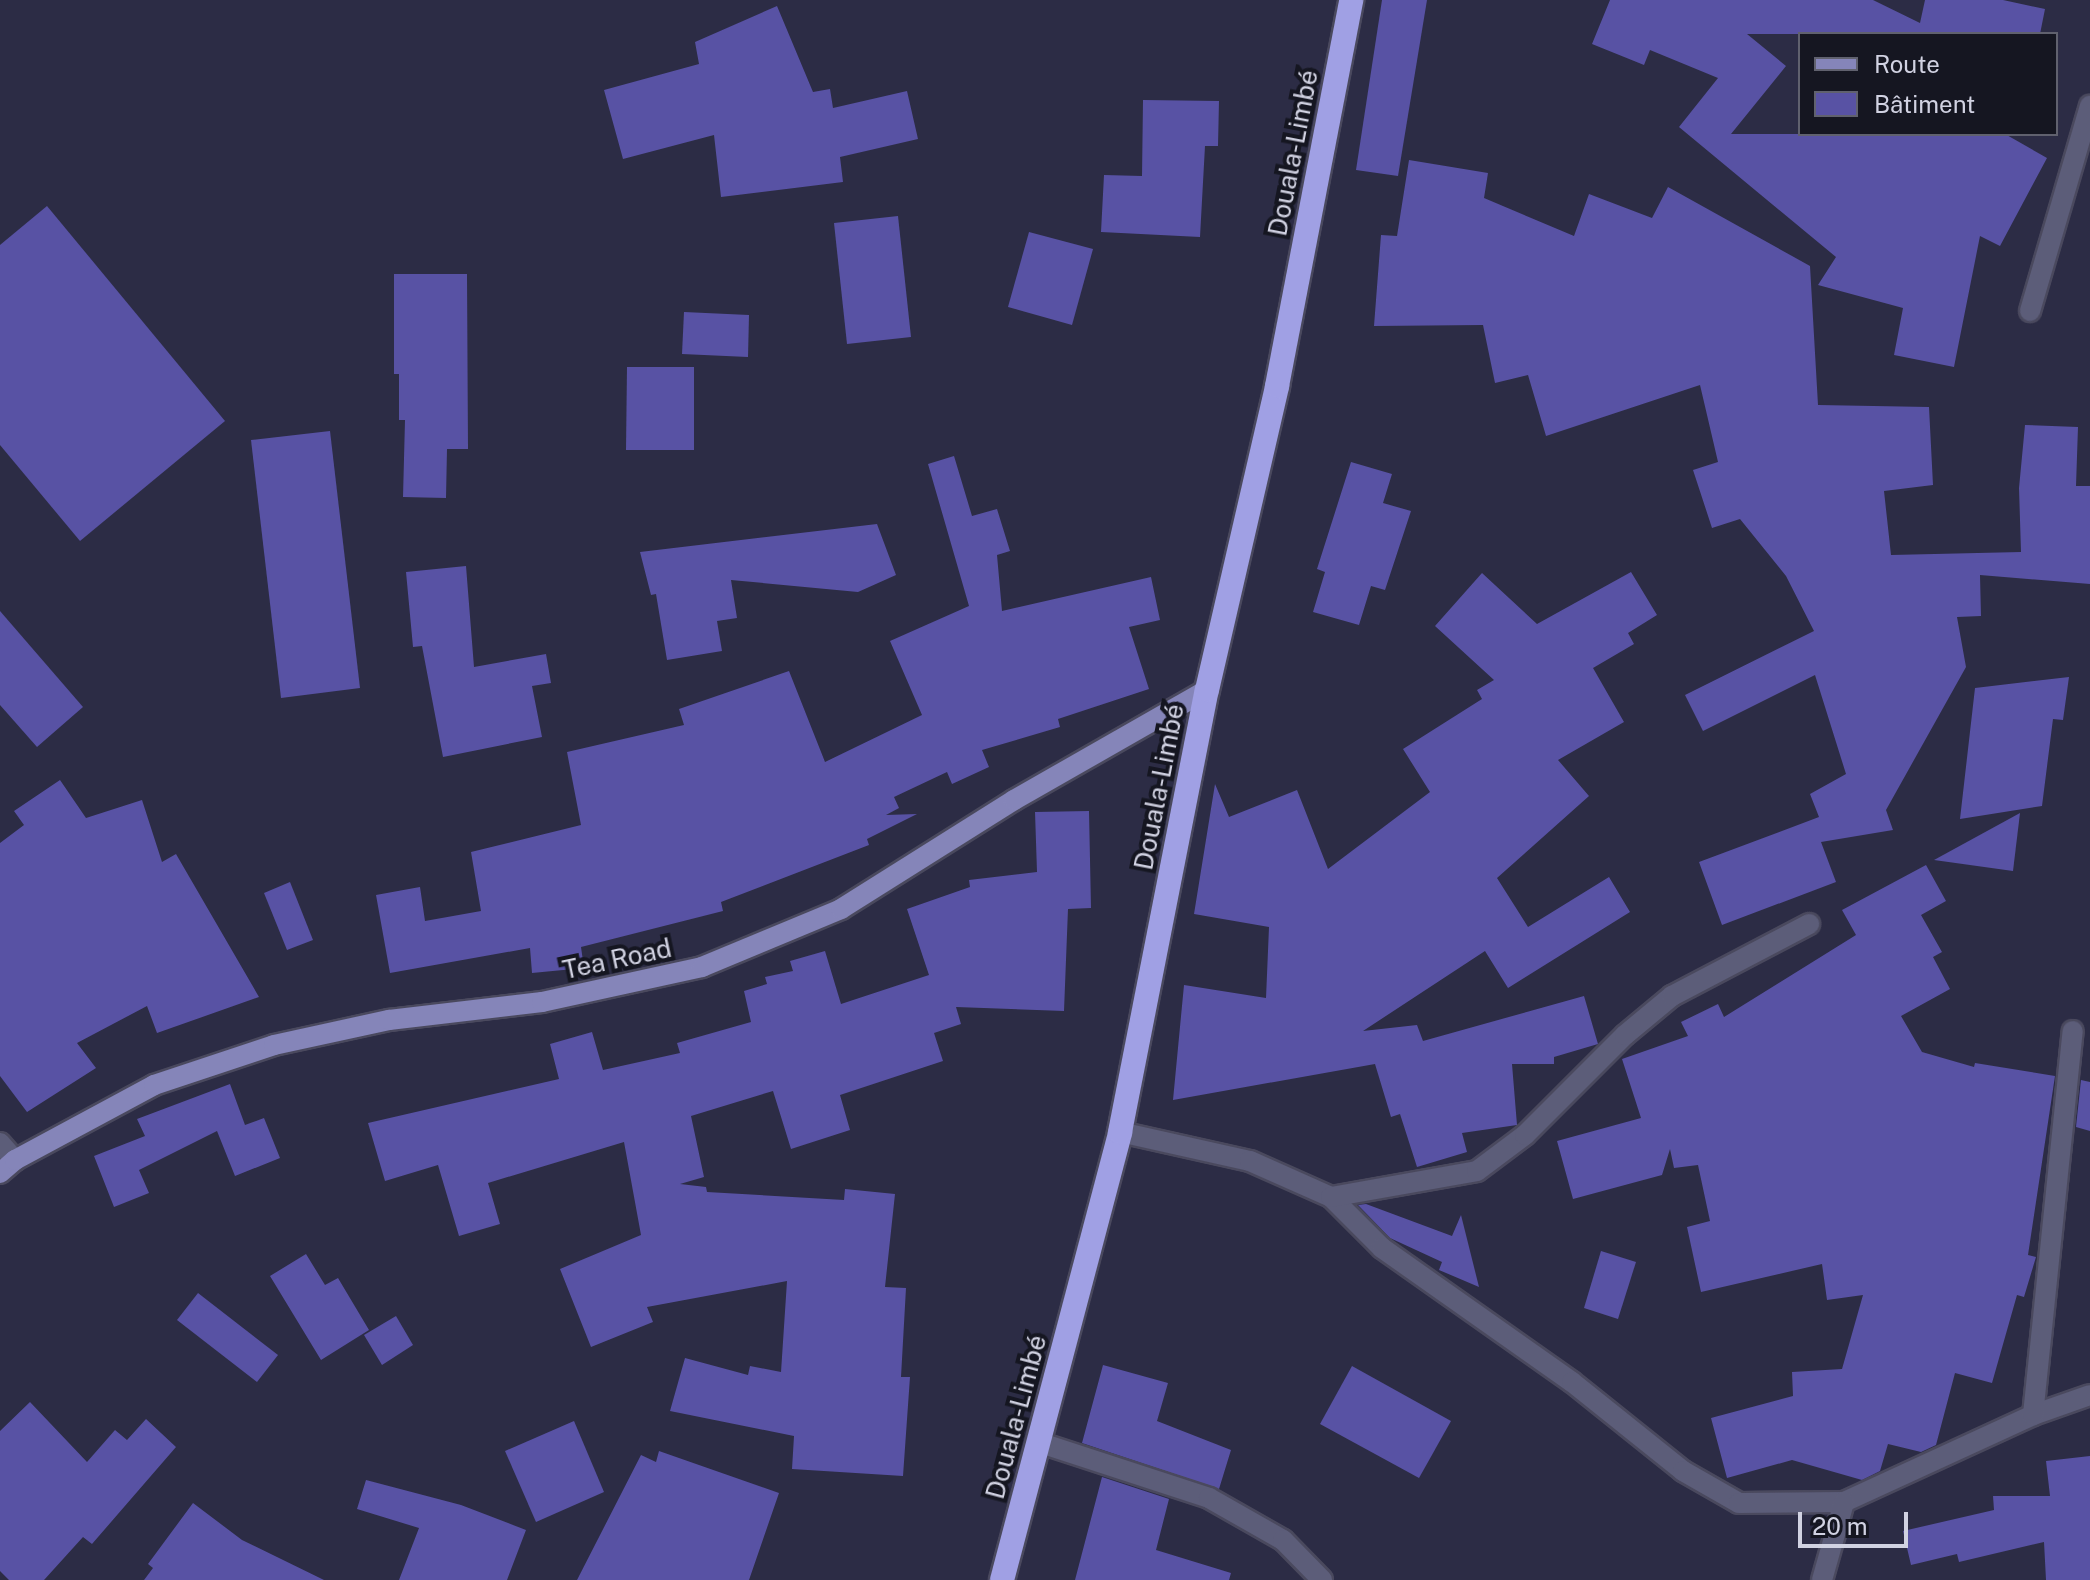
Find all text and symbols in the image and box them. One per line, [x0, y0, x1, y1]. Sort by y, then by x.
legend [1798, 32, 2058, 136]
text: Route [1874, 50, 1940, 78]
street label: Douala-Limbé [1262, 67, 1324, 239]
text: Bâtiment [1874, 90, 1975, 118]
street label: Douala-Limbé [1128, 701, 1190, 873]
street label: Tea Road [560, 932, 674, 986]
street label: Douala-Limbé [979, 1332, 1053, 1502]
scale bar [1802, 1496, 1912, 1546]
text: 20 m [1812, 1512, 1868, 1540]

